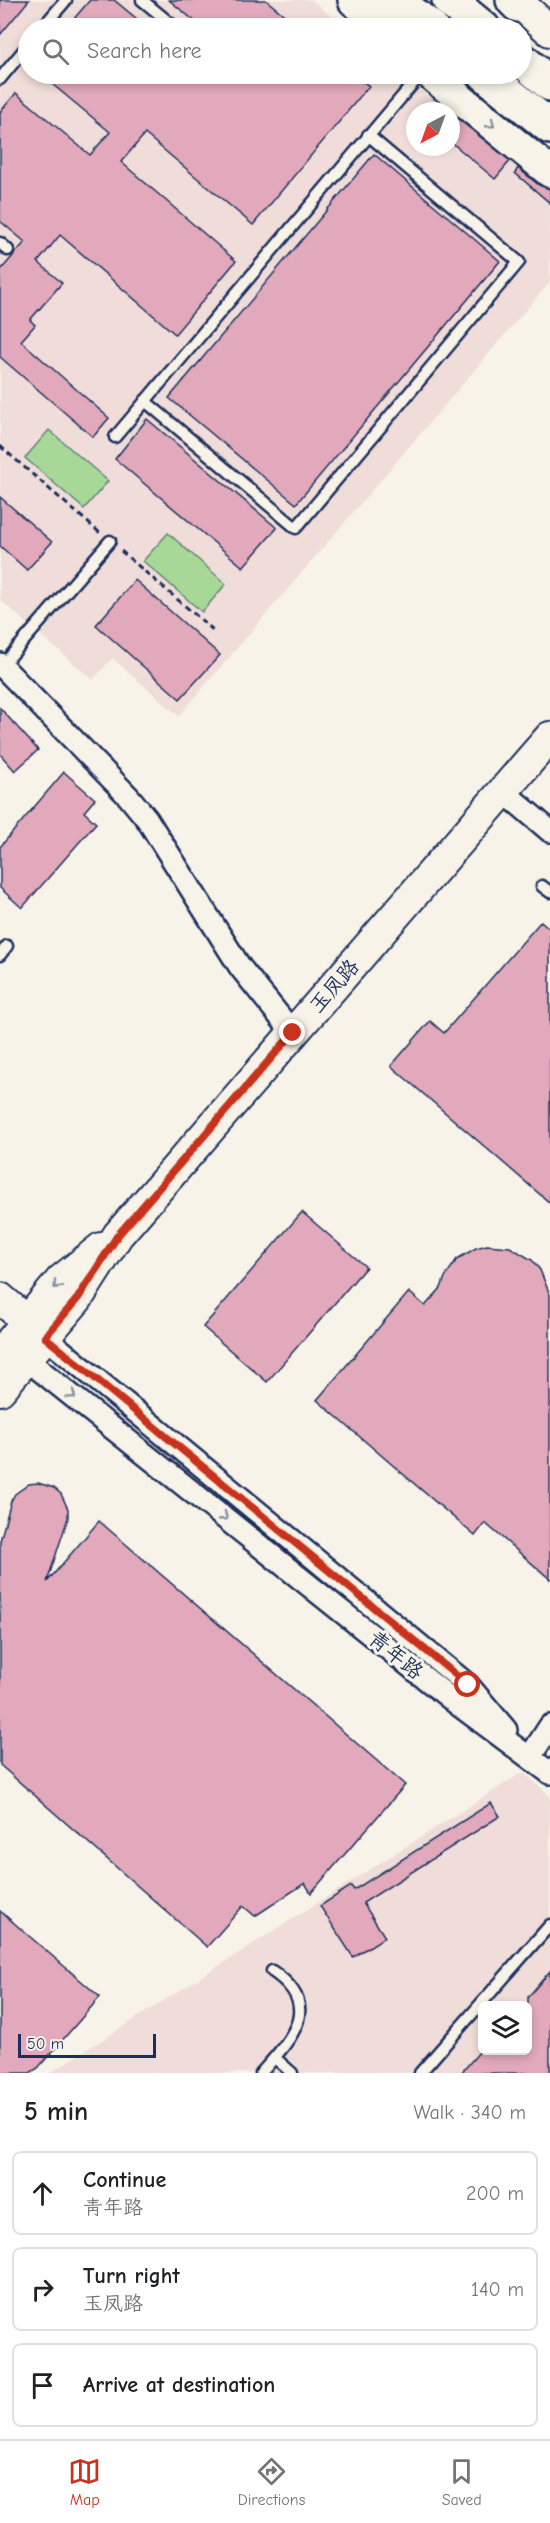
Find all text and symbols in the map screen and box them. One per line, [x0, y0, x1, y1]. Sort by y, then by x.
search box [18, 18, 532, 84]
icon: search [39, 35, 72, 68]
text: Search here [87, 38, 202, 64]
north arrow [406, 102, 460, 156]
one-way arrow [484, 117, 495, 128]
street label: 玉凤路 [304, 954, 364, 1018]
route end [279, 1019, 305, 1045]
one-way arrow [53, 1278, 64, 1289]
one-way arrow [65, 1388, 76, 1399]
one-way arrow [217, 1510, 228, 1521]
street label: 青年路 [364, 1626, 428, 1684]
route start [454, 1671, 480, 1697]
map controls [478, 2001, 532, 2055]
button: layers [478, 2001, 532, 2055]
scale bar [18, 2031, 156, 2058]
text: 50 m [27, 2035, 64, 2053]
text: 5 min [24, 2097, 88, 2127]
text: Walk · 340 m [414, 2101, 526, 2124]
text: Continue [83, 2167, 166, 2193]
icon: ahead [26, 2177, 59, 2210]
text: 200 m [466, 2182, 524, 2205]
text: 青年路 [83, 2196, 143, 2219]
text: Turn right [83, 2263, 180, 2289]
icon: right [26, 2273, 59, 2306]
text: 140 m [471, 2278, 524, 2301]
text: 玉凤路 [83, 2292, 143, 2315]
icon: arrive [26, 2369, 59, 2402]
text: Arrive at destination [83, 2372, 275, 2398]
tab: Map [68, 2455, 101, 2509]
tab: Directions [238, 2455, 305, 2509]
tab: Saved [442, 2455, 482, 2509]

